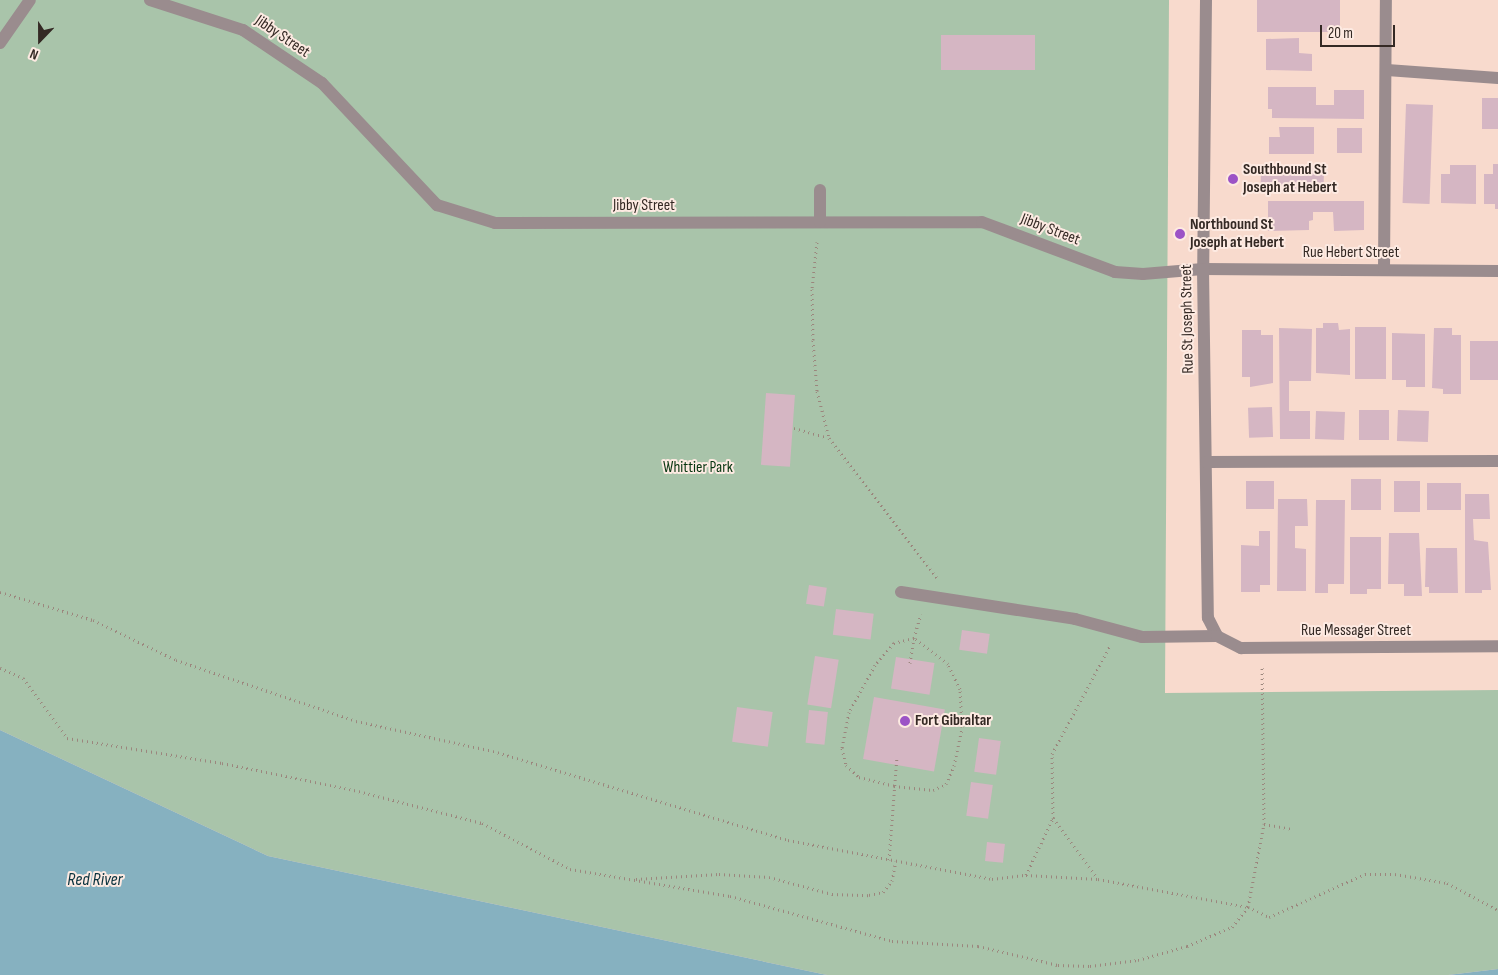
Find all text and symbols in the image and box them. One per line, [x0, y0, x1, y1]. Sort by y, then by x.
street label: Jibby Street [251, 12, 313, 62]
north arrow [15, 15, 65, 65]
scale bar [1323, 15, 1398, 47]
text: 20 m [1328, 24, 1353, 43]
text: N [28, 45, 41, 64]
place label: Southbound St Joseph at Hebert [1243, 160, 1337, 198]
marker: Southbound St Joseph at Hebert [1227, 173, 1239, 185]
street label: Jibby Street [613, 196, 675, 216]
street label: Jibby Street [1018, 210, 1082, 250]
place label: Northbound St Joseph at Hebert [1190, 215, 1284, 253]
marker: Northbound St Joseph at Hebert [1174, 228, 1186, 240]
street label: Rue Hebert Street [1303, 243, 1399, 263]
street label: Rue St Joseph Street [1177, 264, 1199, 374]
park label: Whittier Park [663, 458, 733, 478]
street label: Rue Messager Street [1301, 621, 1411, 641]
place label: Fort Gibraltar [915, 711, 991, 731]
marker: Fort Gibraltar [899, 715, 911, 727]
water label: Red River [67, 869, 123, 891]

